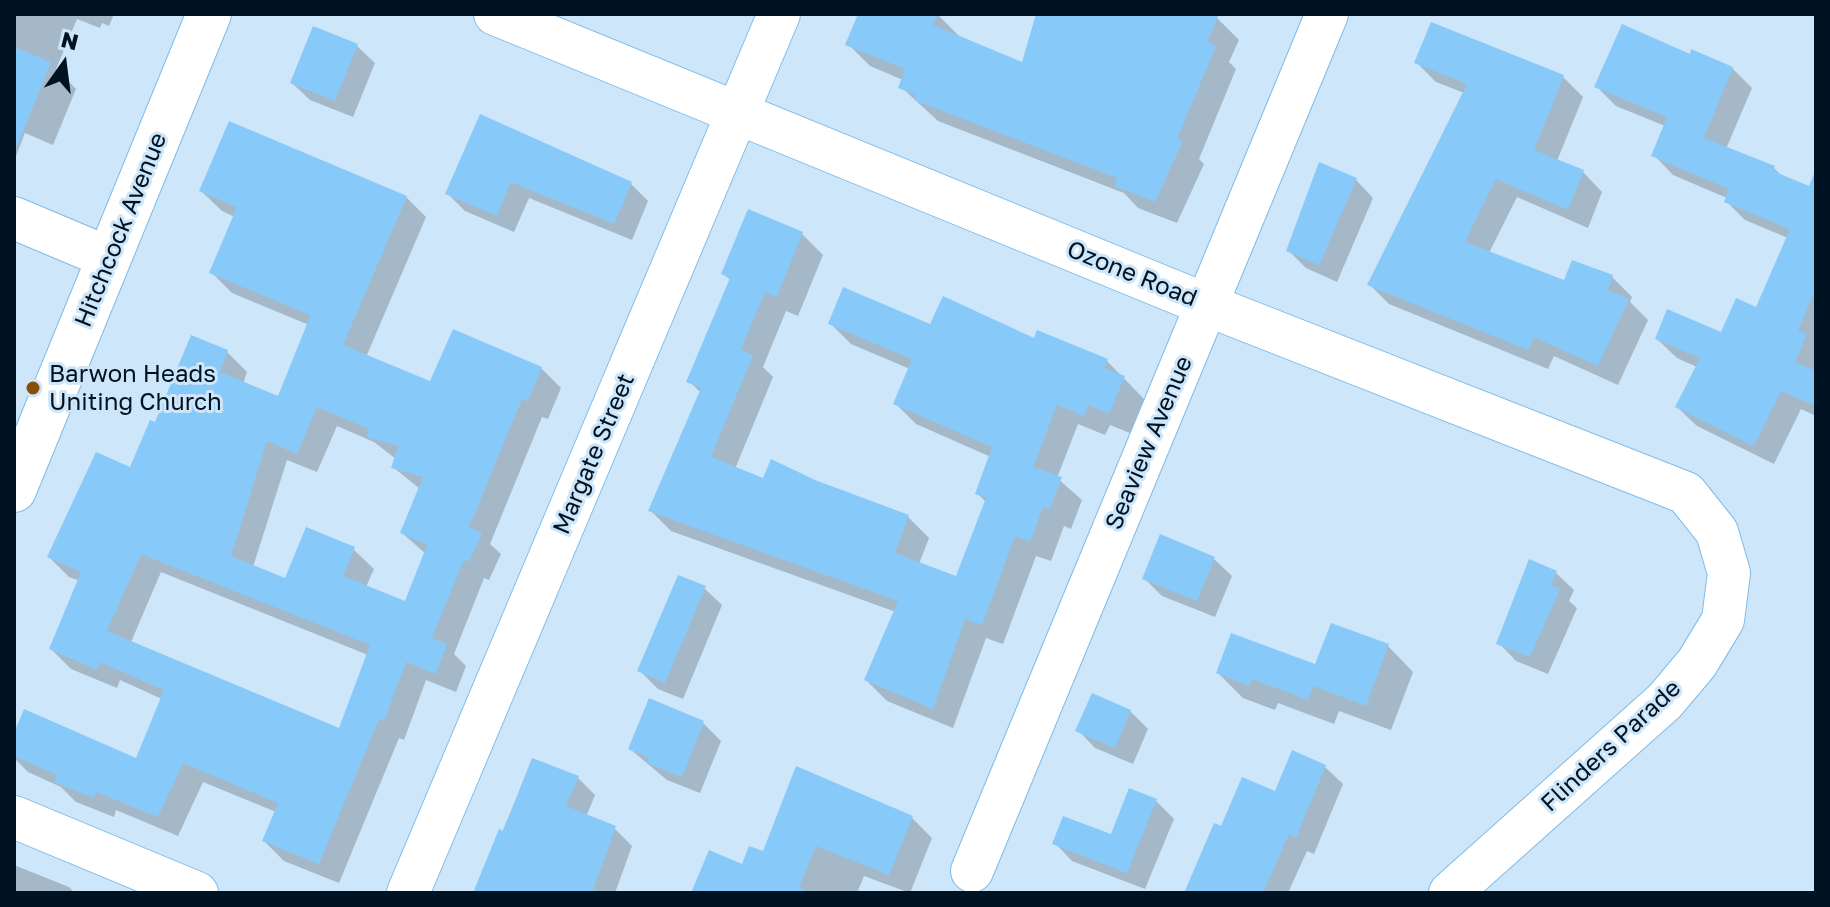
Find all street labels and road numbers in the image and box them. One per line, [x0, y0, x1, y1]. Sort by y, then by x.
street label: Hitchcock Avenue [69, 129, 173, 331]
street label: Ozone Road [1063, 235, 1201, 313]
street label: Seaview Avenue [1099, 352, 1199, 534]
street label: Margate Street [547, 369, 641, 539]
street label: Flinders Parade [1535, 674, 1687, 818]

